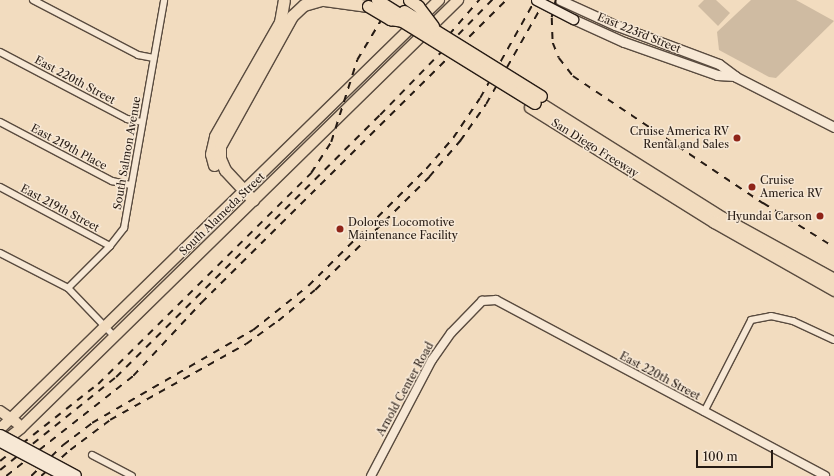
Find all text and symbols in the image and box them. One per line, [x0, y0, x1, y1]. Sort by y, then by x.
street label: East 223rd Street [595, 10, 683, 56]
street label: East 220th Street [32, 53, 118, 107]
street label: South Salmon Avenue [110, 95, 144, 211]
street label: San Diego Freeway [549, 116, 641, 180]
street label: East 219th Place [29, 121, 109, 173]
place label: Cruise America RV Rental and Sales [629, 125, 729, 151]
marker: Cruise America RV Rental and Sales [732, 133, 742, 143]
street label: South Alameda Street [176, 170, 268, 258]
place label: Cruise America RV [760, 174, 823, 200]
street label: East 219th Street [18, 182, 102, 234]
marker: Cruise America RV [747, 182, 757, 192]
place label: Hyundai Carson [727, 209, 812, 223]
marker: Hyundai Carson [815, 211, 825, 221]
place label: Dolores Locomotive Maintenance Facility [348, 216, 458, 242]
marker: Dolores Locomotive Maintenance Facility [335, 224, 345, 234]
street label: Arnold Center Road [374, 340, 436, 438]
street label: East 220th Street [617, 349, 703, 403]
scale bar [698, 442, 775, 468]
text: 100 m [703, 449, 738, 464]

